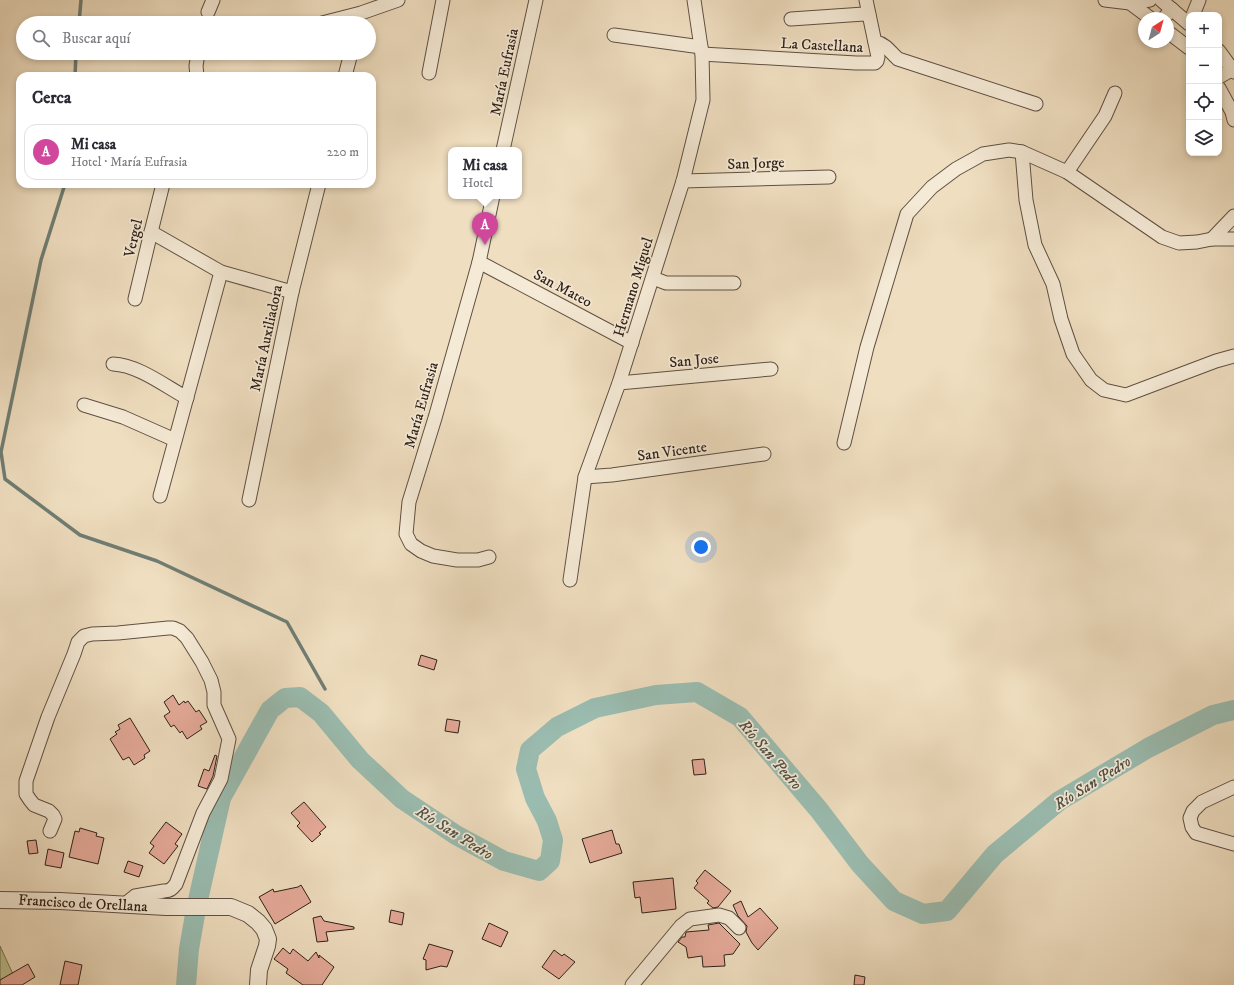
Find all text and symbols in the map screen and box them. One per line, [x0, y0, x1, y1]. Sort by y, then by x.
north arrow [1138, 12, 1174, 48]
map controls [1186, 12, 1222, 156]
button: + [1186, 12, 1222, 48]
search box [16, 16, 376, 60]
street label: María Eufrasia [486, 26, 523, 118]
icon: search [30, 27, 52, 49]
text: Buscar aquí [62, 29, 130, 48]
street label: La Castellana [780, 34, 864, 57]
button: − [1186, 48, 1222, 84]
button: locate [1186, 84, 1222, 120]
text: Cerca [32, 87, 71, 109]
button: layers [1186, 120, 1222, 156]
text: Mi casa [71, 135, 116, 154]
text: A [42, 144, 50, 160]
text: 220 m [327, 144, 359, 160]
popup [448, 147, 522, 199]
street label: San Jorge [727, 153, 785, 174]
text: Hotel · María Eufrasia [71, 154, 187, 170]
text: Mi casa [462, 156, 508, 175]
text: Hotel [462, 175, 493, 191]
pin: A [472, 212, 498, 245]
street label: Vergel [120, 217, 147, 260]
street label: Hermano Miguel [609, 235, 658, 339]
street label: San Mateo [530, 265, 595, 312]
street label: María Auxiliadora [246, 282, 287, 393]
street label: San Jose [669, 349, 720, 372]
street label: María Eufrasia [400, 359, 443, 451]
street label: San Vicente [636, 437, 708, 466]
your location [691, 537, 711, 557]
water label: Río San Pedro [733, 714, 806, 794]
water label: Río San Pedro [1049, 751, 1135, 815]
water label: Río San Pedro [411, 801, 497, 864]
street label: Francisco de Orellana [18, 891, 149, 916]

